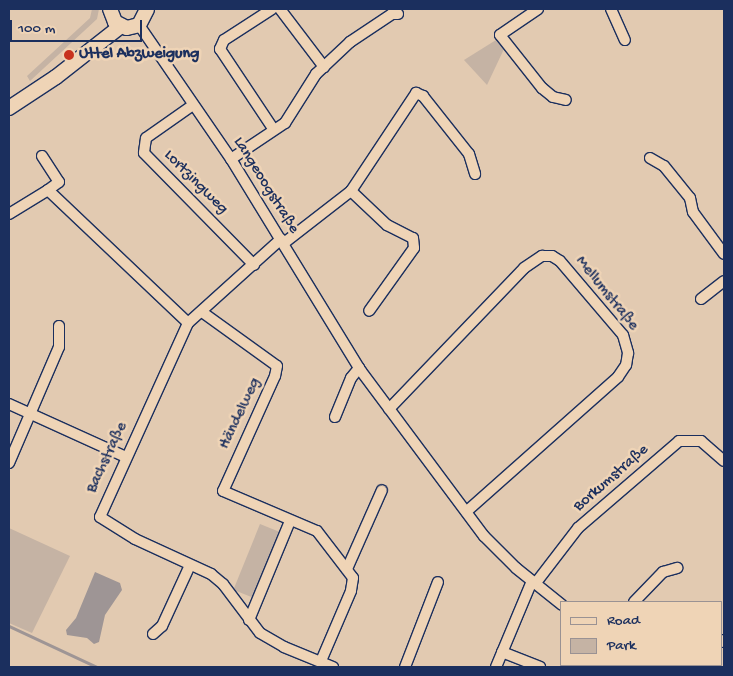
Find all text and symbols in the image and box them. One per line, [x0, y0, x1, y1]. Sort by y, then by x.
scale bar [12, 10, 145, 42]
text: 100 m [18, 20, 55, 38]
place label: Uttel Abzweigung [79, 45, 199, 65]
marker: Uttel Abzweigung [63, 49, 75, 61]
street label: Langeoogstraße [228, 134, 302, 238]
street label: Lortzingweg [159, 147, 231, 219]
street label: Mellumstraße [570, 253, 642, 335]
street label: Händelweg [216, 375, 266, 453]
street label: Bachstraße [83, 419, 133, 497]
street label: Borkumstraße [571, 441, 653, 517]
legend [560, 601, 723, 666]
text: Road [607, 612, 640, 630]
text: Park [607, 637, 636, 655]

